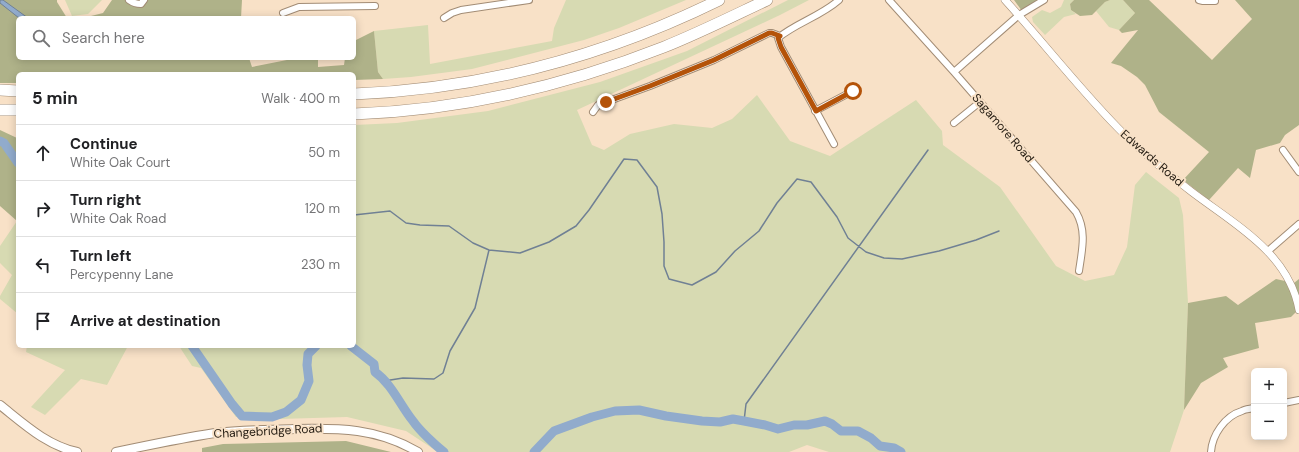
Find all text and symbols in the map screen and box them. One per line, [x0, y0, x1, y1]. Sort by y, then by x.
search box [16, 16, 356, 60]
icon: search [30, 27, 52, 49]
text: Search here [62, 28, 145, 48]
route start [844, 82, 862, 100]
text: 5 min [32, 87, 78, 109]
text: Walk · 400 m [261, 90, 340, 107]
street label: Sagamore Road [969, 90, 1037, 166]
route end [597, 93, 615, 111]
street label: Edwards Road [1117, 126, 1187, 190]
text: Continue [70, 134, 138, 154]
icon: ahead [32, 142, 54, 164]
text: 50 m [308, 144, 340, 161]
text: White Oak Court [70, 154, 170, 171]
text: Turn right [70, 190, 141, 210]
icon: right [32, 198, 54, 220]
text: 120 m [305, 200, 340, 217]
text: White Oak Road [70, 210, 166, 227]
text: Turn left [70, 246, 131, 266]
icon: left [32, 254, 54, 276]
text: 230 m [301, 256, 340, 273]
text: Percypenny Lane [70, 266, 173, 283]
icon: arrive [32, 310, 54, 332]
text: Arrive at destination [70, 311, 221, 331]
map controls [1251, 368, 1287, 440]
button: + [1251, 368, 1287, 404]
button: − [1251, 404, 1287, 440]
street label: Changebridge Road [213, 420, 323, 442]

